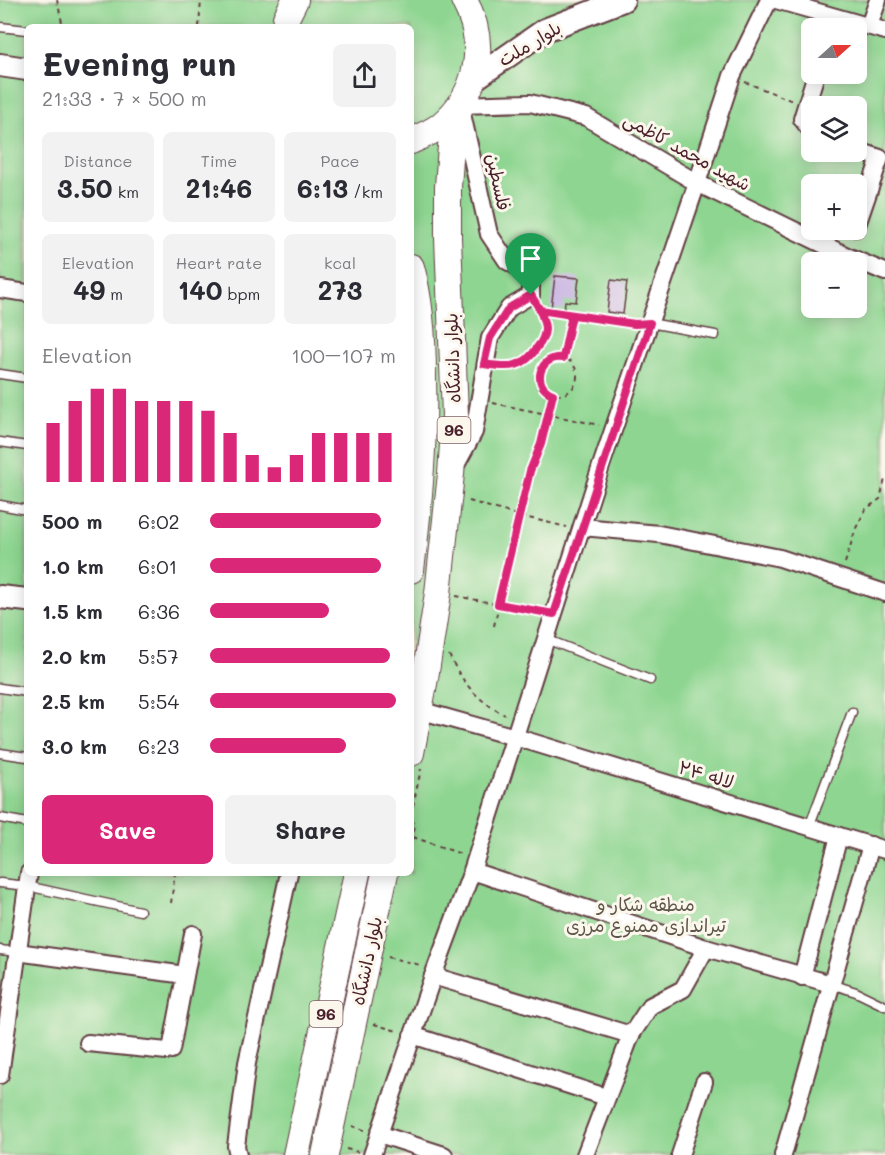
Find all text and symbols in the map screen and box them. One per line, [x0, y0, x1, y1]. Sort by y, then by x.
street label: بلوار ملت [494, 15, 565, 71]
north arrow [801, 18, 867, 84]
map controls [801, 18, 867, 318]
text: Evening run [42, 41, 236, 84]
button: share [333, 44, 396, 107]
text: 21:33 · 7 × 500 m [42, 85, 207, 111]
button: layers [801, 96, 867, 162]
street label: شهید محمد کاظمی [620, 106, 755, 196]
text: Distance [64, 150, 132, 171]
text: Time [201, 150, 237, 171]
text: Pace [320, 150, 360, 171]
street label: فلسطین [481, 151, 517, 213]
text: 3.50 [57, 171, 113, 205]
text: 21:46 [186, 171, 252, 205]
text: 6:13 [297, 171, 348, 205]
button: + [801, 174, 867, 240]
text: km [113, 181, 139, 202]
text: /km [348, 181, 383, 202]
pin [505, 233, 556, 295]
icon: arrive [514, 242, 547, 275]
text: Elevation [62, 252, 134, 273]
text: Heart rate [176, 252, 262, 273]
text: kcal [324, 252, 356, 273]
button: − [801, 252, 867, 318]
text: 49 [73, 273, 105, 307]
text: 140 [178, 273, 222, 307]
text: 273 [318, 273, 362, 307]
text: m [105, 283, 123, 304]
text: bpm [222, 283, 260, 304]
street label: بلوار دانشگاه [438, 313, 466, 403]
text: Elevation [42, 342, 132, 368]
text: 100–107 m [291, 342, 396, 368]
road number: 96 [438, 417, 470, 443]
text: 500 m [42, 508, 102, 534]
text: 6:02 [138, 508, 180, 534]
text: 1.0 km [42, 553, 104, 579]
text: 6:01 [138, 553, 178, 579]
text: 1.5 km [42, 598, 103, 624]
text: 6:36 [138, 598, 180, 624]
text: 2.0 km [42, 643, 106, 669]
text: 5:57 [138, 643, 179, 669]
text: 2.5 km [42, 688, 105, 714]
text: 5:54 [138, 688, 179, 714]
text: 3.0 km [42, 733, 107, 759]
text: 6:23 [138, 733, 179, 759]
street label: لاله ۲۴ [676, 754, 737, 794]
button: Save [42, 795, 213, 864]
button: Share [225, 795, 396, 864]
park label: منطقه شکار و تیراندازی ممنوع مرزی [566, 892, 727, 938]
street label: بلوار دانشگاه [345, 914, 387, 1007]
road number: 96 [310, 1001, 342, 1027]

